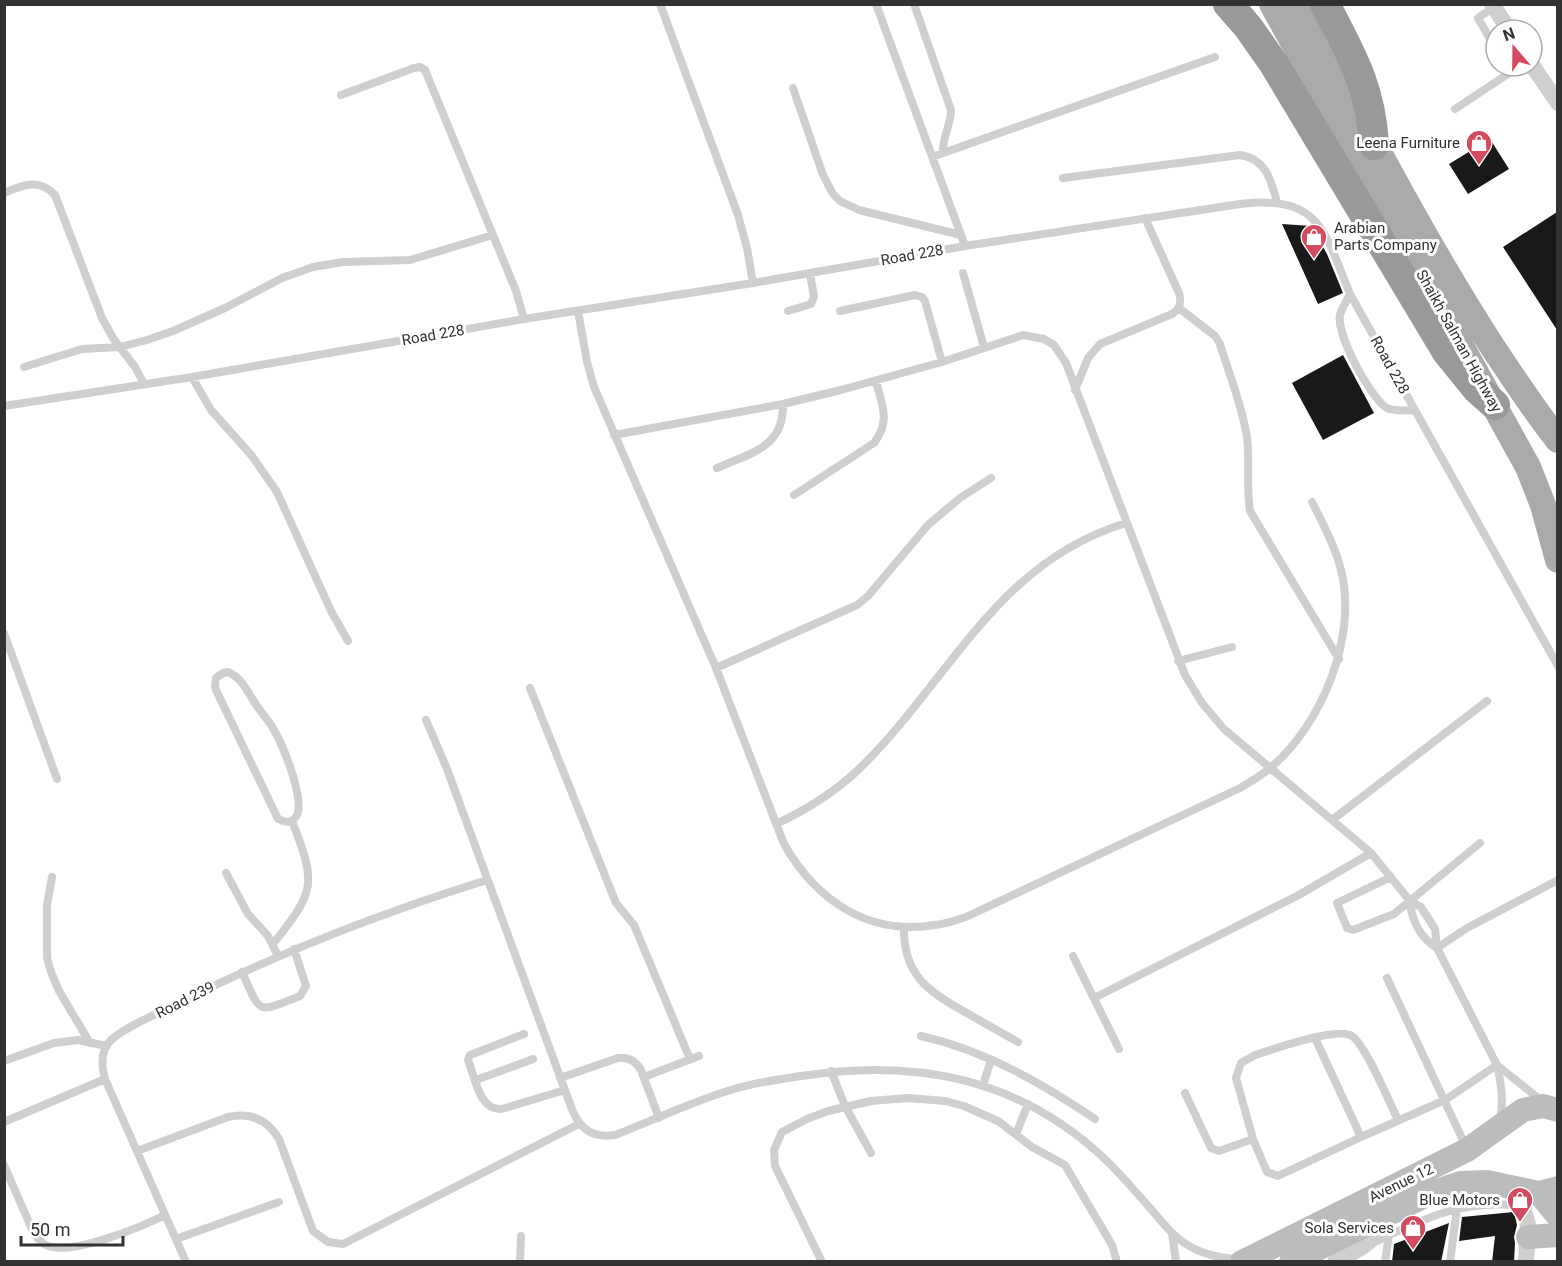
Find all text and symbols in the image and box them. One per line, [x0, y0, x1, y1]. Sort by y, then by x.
north arrow [1484, 18, 1544, 78]
text: N [1500, 24, 1518, 45]
shop icon: Leena Furniture [1464, 128, 1494, 166]
place label: Leena Furniture [1356, 134, 1460, 152]
place label: Arabian Parts Company [1334, 219, 1437, 254]
shop icon: Arabian Parts Company [1299, 222, 1329, 260]
street label: Road 228 [879, 241, 945, 269]
street label: Shaikh Salman Highway [1412, 267, 1506, 415]
street label: Road 228 [400, 321, 466, 349]
street label: Road 228 [1367, 333, 1413, 397]
street label: Road 239 [153, 978, 217, 1022]
street label: Avenue 12 [1366, 1160, 1436, 1206]
shop icon: Blue Motors [1505, 1185, 1535, 1223]
place label: Blue Motors [1419, 1191, 1500, 1209]
scale bar [21, 1209, 123, 1247]
shop icon: Sola Services [1398, 1213, 1428, 1251]
text: 50 m [30, 1219, 70, 1240]
place label: Sola Services [1304, 1219, 1394, 1237]

